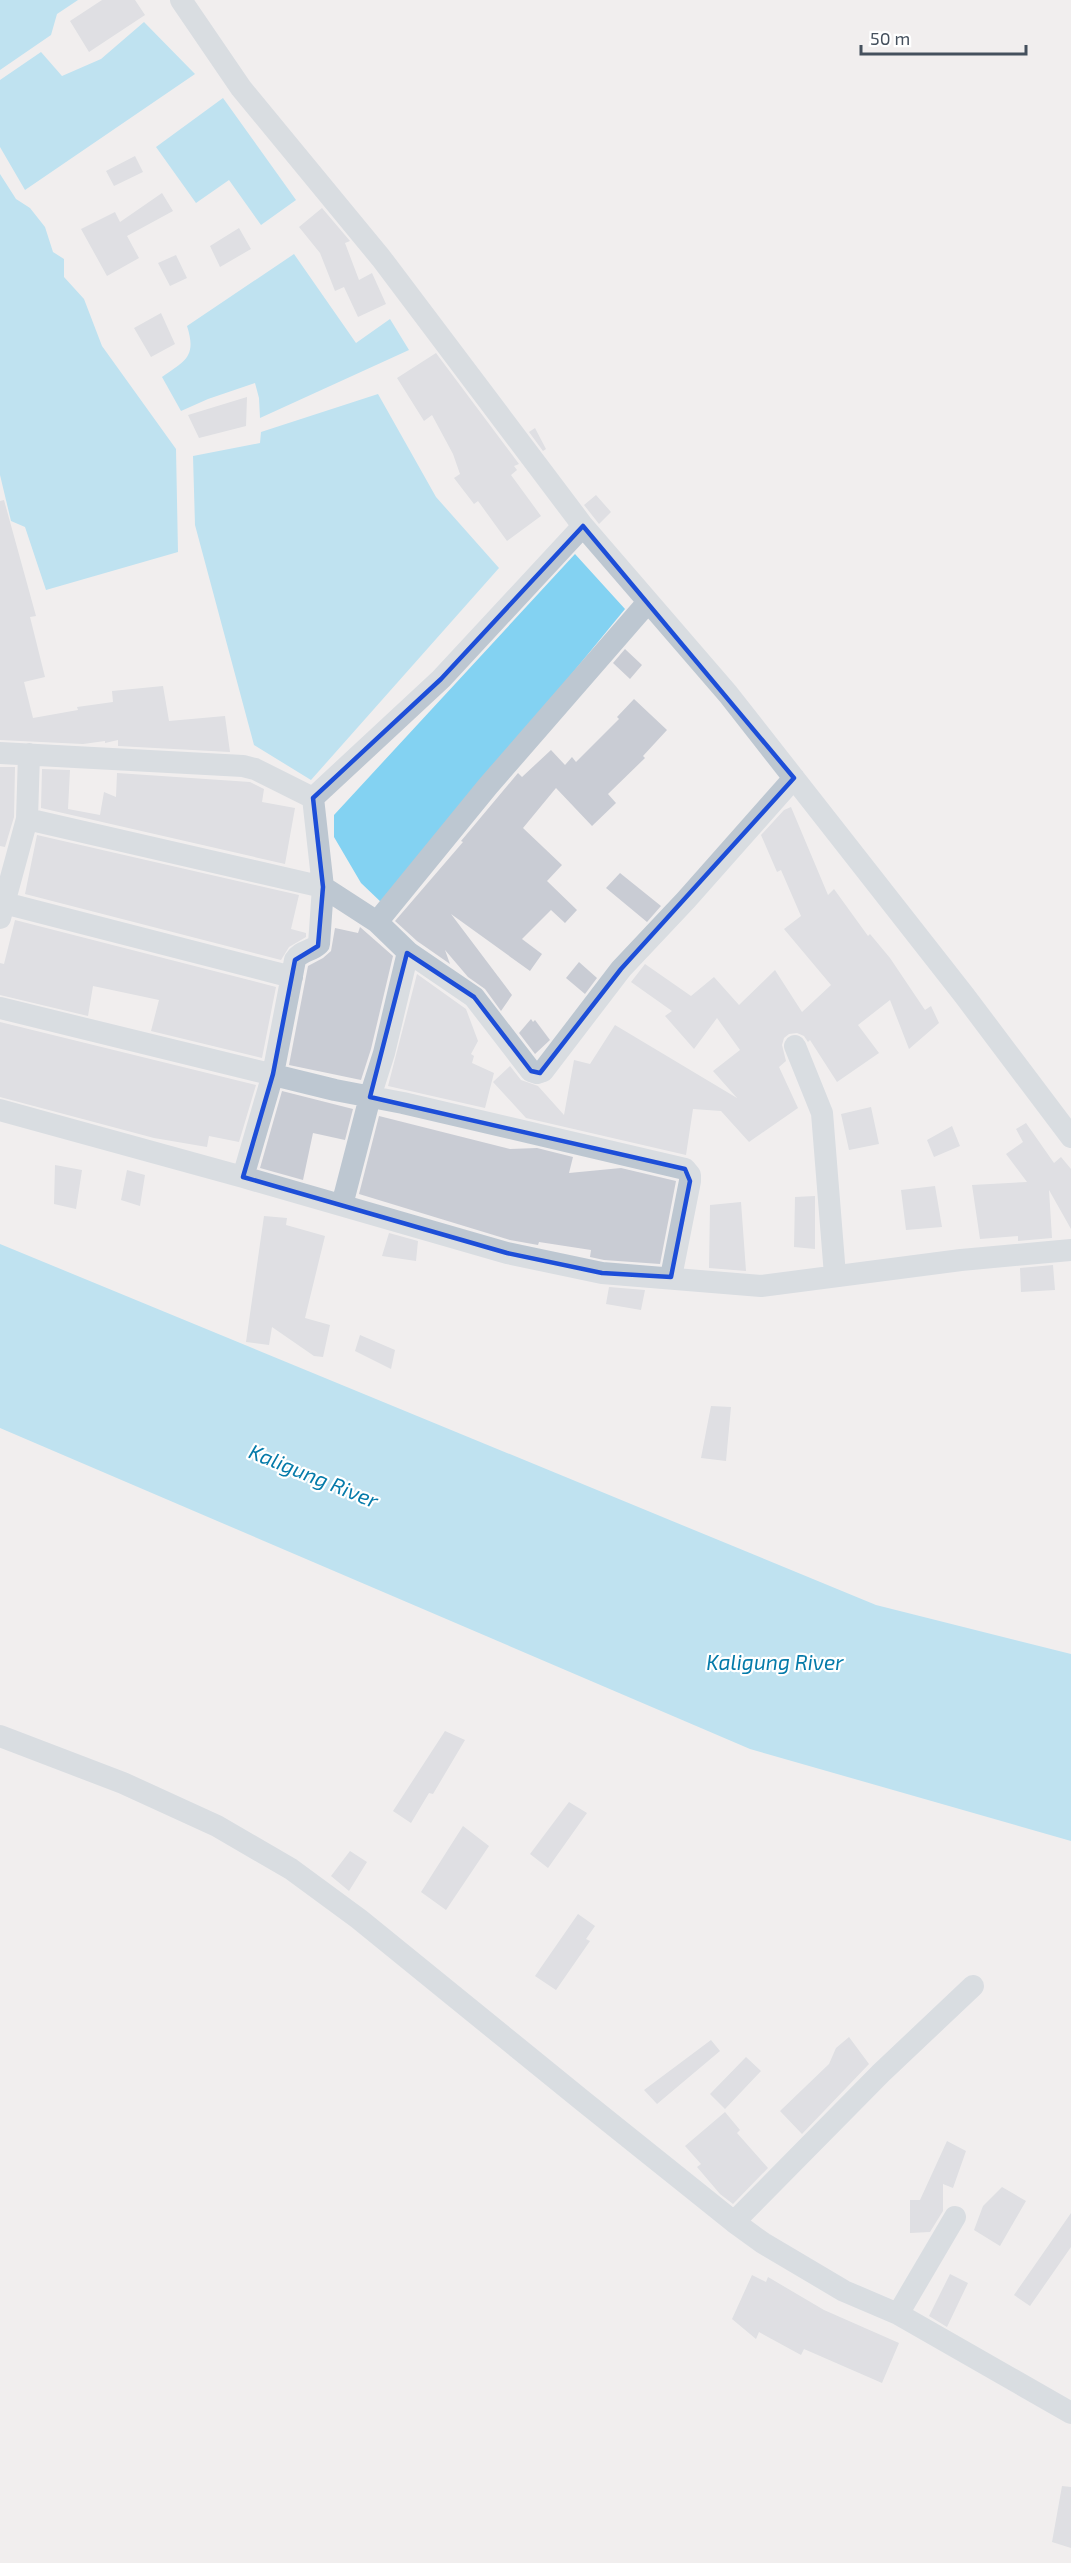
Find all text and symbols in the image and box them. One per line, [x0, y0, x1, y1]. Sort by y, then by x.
scale bar [861, 18, 1026, 56]
text: 50 m [870, 27, 910, 49]
water label: Kaligung River [246, 1438, 383, 1513]
water label: Kaligung River [706, 1649, 844, 1674]

